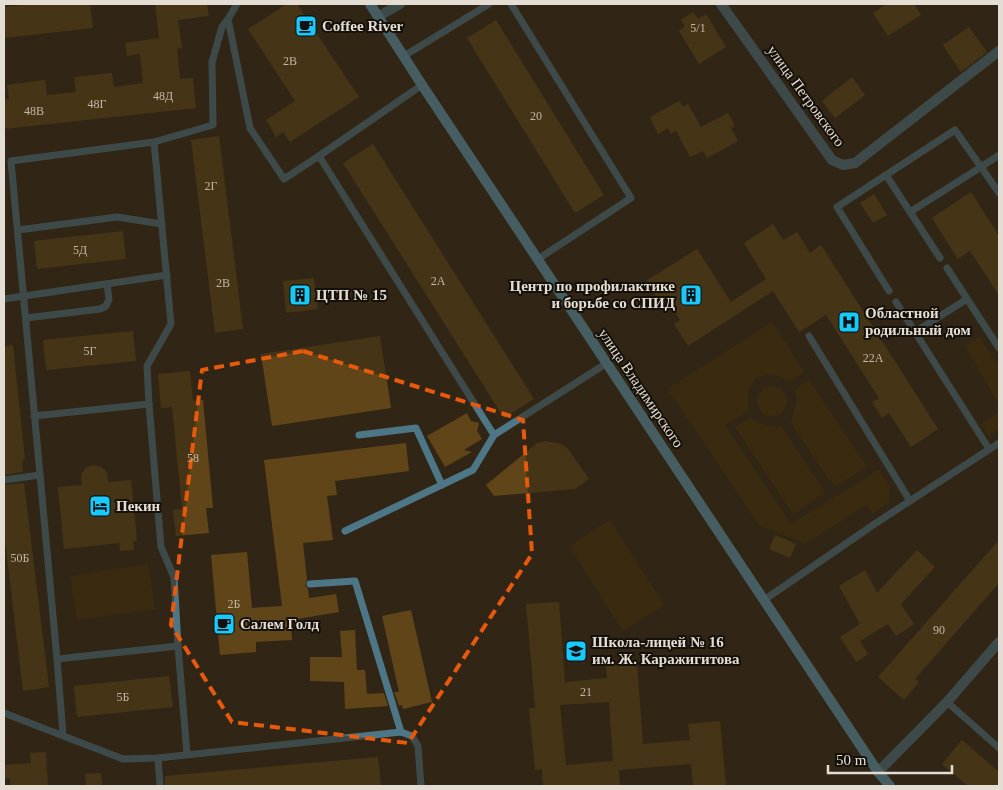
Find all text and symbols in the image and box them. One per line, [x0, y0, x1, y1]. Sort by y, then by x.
cafe icon: Coffee River [294, 14, 318, 38]
place label: Coffee River [322, 18, 404, 34]
house number: 5/1 [690, 21, 706, 35]
street label: улица Петровского [764, 42, 848, 150]
house number: 2В [283, 54, 297, 68]
house number: 48Д [153, 89, 173, 103]
house number: 48Г [88, 97, 107, 111]
house number: 48В [24, 104, 44, 118]
house number: 20 [530, 109, 542, 123]
house number: 2Г [205, 179, 218, 193]
house number: 5Д [73, 243, 87, 257]
house number: 2А [431, 274, 446, 288]
house number: 2В [216, 276, 230, 290]
place label: Центр по профилактике и борьбе со СПИД [509, 278, 676, 311]
building icon: ЦТП № 15 [288, 283, 312, 307]
building icon: Центр по профилактике и борьбе со СПИД [679, 283, 703, 307]
place label: ЦТП № 15 [316, 287, 387, 303]
place label: Областной родильный дом [865, 305, 971, 338]
hospital icon: Областной родильный дом [837, 310, 861, 334]
street label: улица Владимирского [595, 326, 687, 450]
house number: 5Г [84, 344, 97, 358]
house number: 22А [863, 351, 884, 365]
house number: 58 [187, 451, 199, 465]
hotel icon: Пекин [88, 494, 112, 518]
place label: Пекин [116, 498, 161, 514]
house number: 50Б [11, 551, 30, 565]
house number: 2Б [228, 597, 241, 611]
cafe icon: Салем Голд [212, 612, 236, 636]
place label: Салем Голд [240, 616, 319, 632]
house number: 90 [933, 623, 945, 637]
place label: Школа-лицей № 16 им. Ж. Каражигитова [592, 634, 740, 667]
school or university icon: Школа-лицей № 16 им. Ж. Каражигитова [564, 639, 588, 663]
house number: 21 [580, 685, 592, 699]
house number: 5Б [117, 690, 130, 704]
scale bar [828, 742, 952, 774]
text: 50 m [836, 752, 867, 768]

